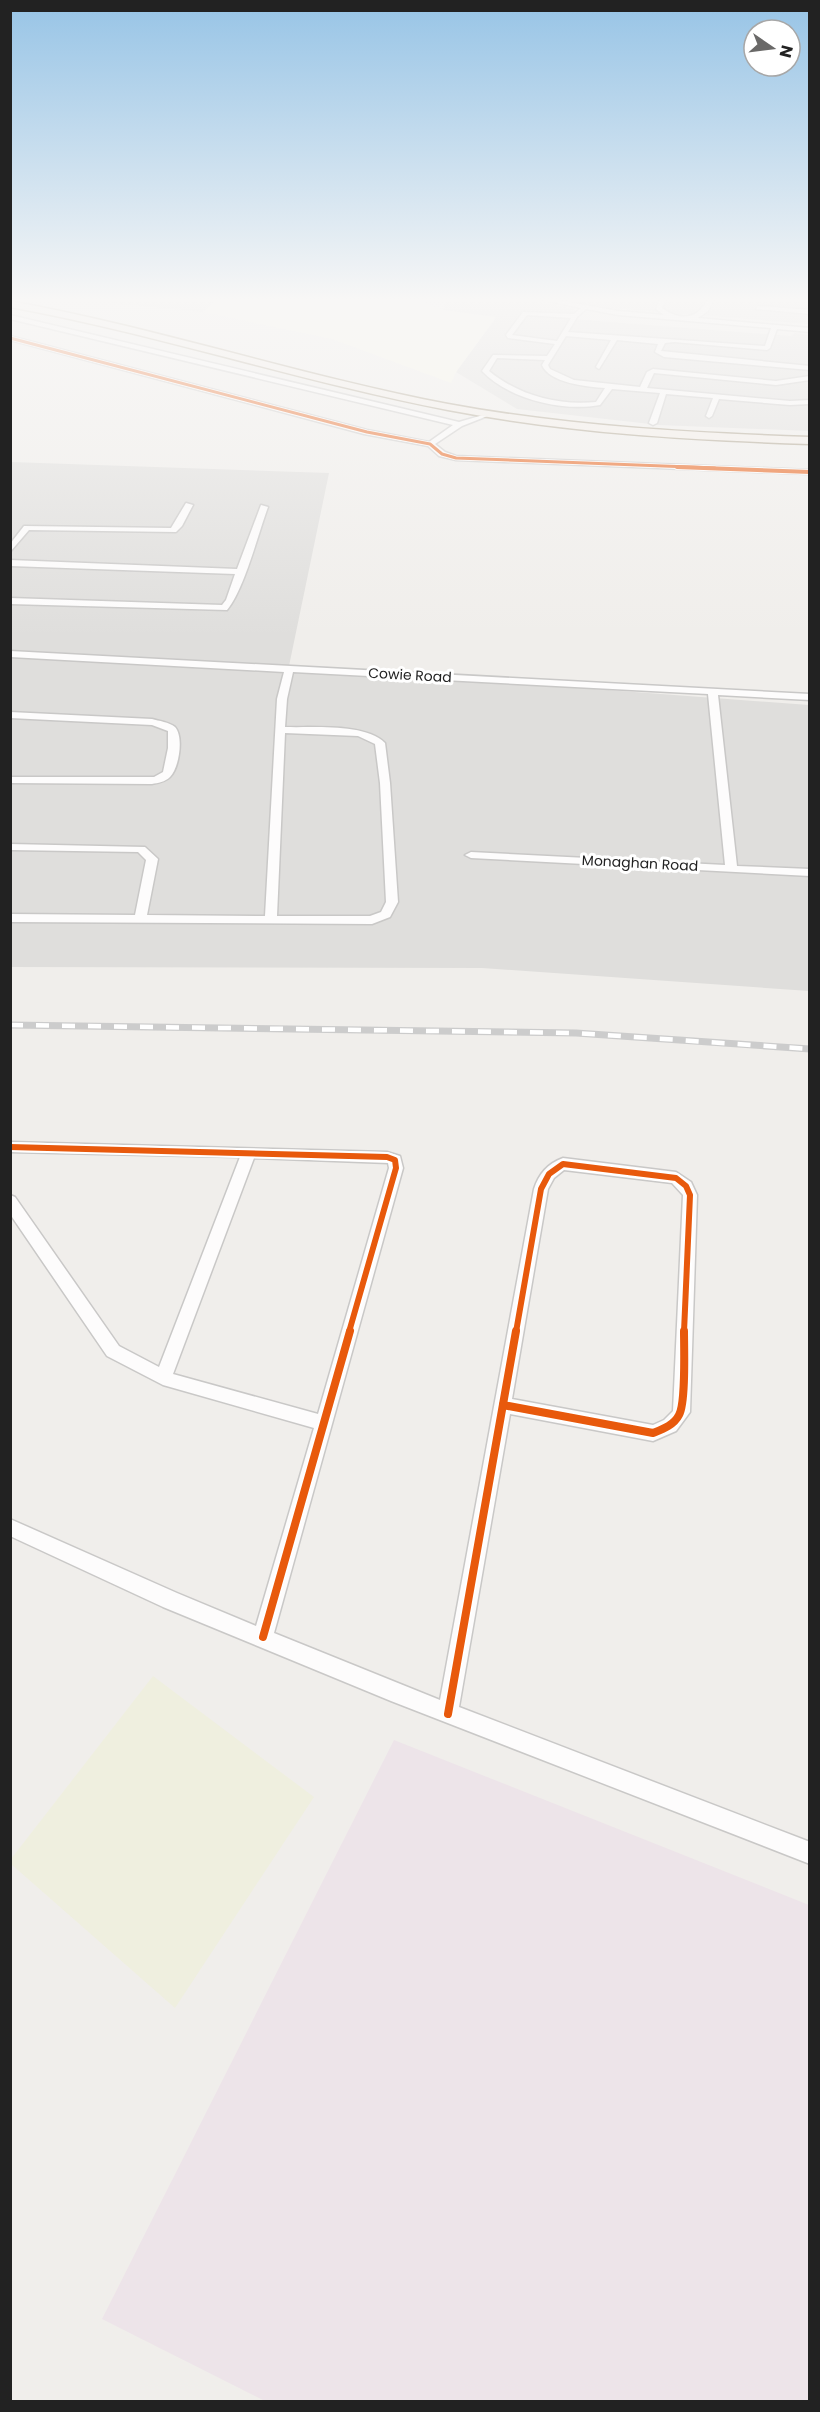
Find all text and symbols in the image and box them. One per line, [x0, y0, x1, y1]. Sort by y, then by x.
north arrow [742, 18, 802, 78]
text: N [773, 43, 799, 60]
street label: Cowie Road [368, 663, 452, 687]
street label: Monaghan Road [581, 850, 699, 876]

